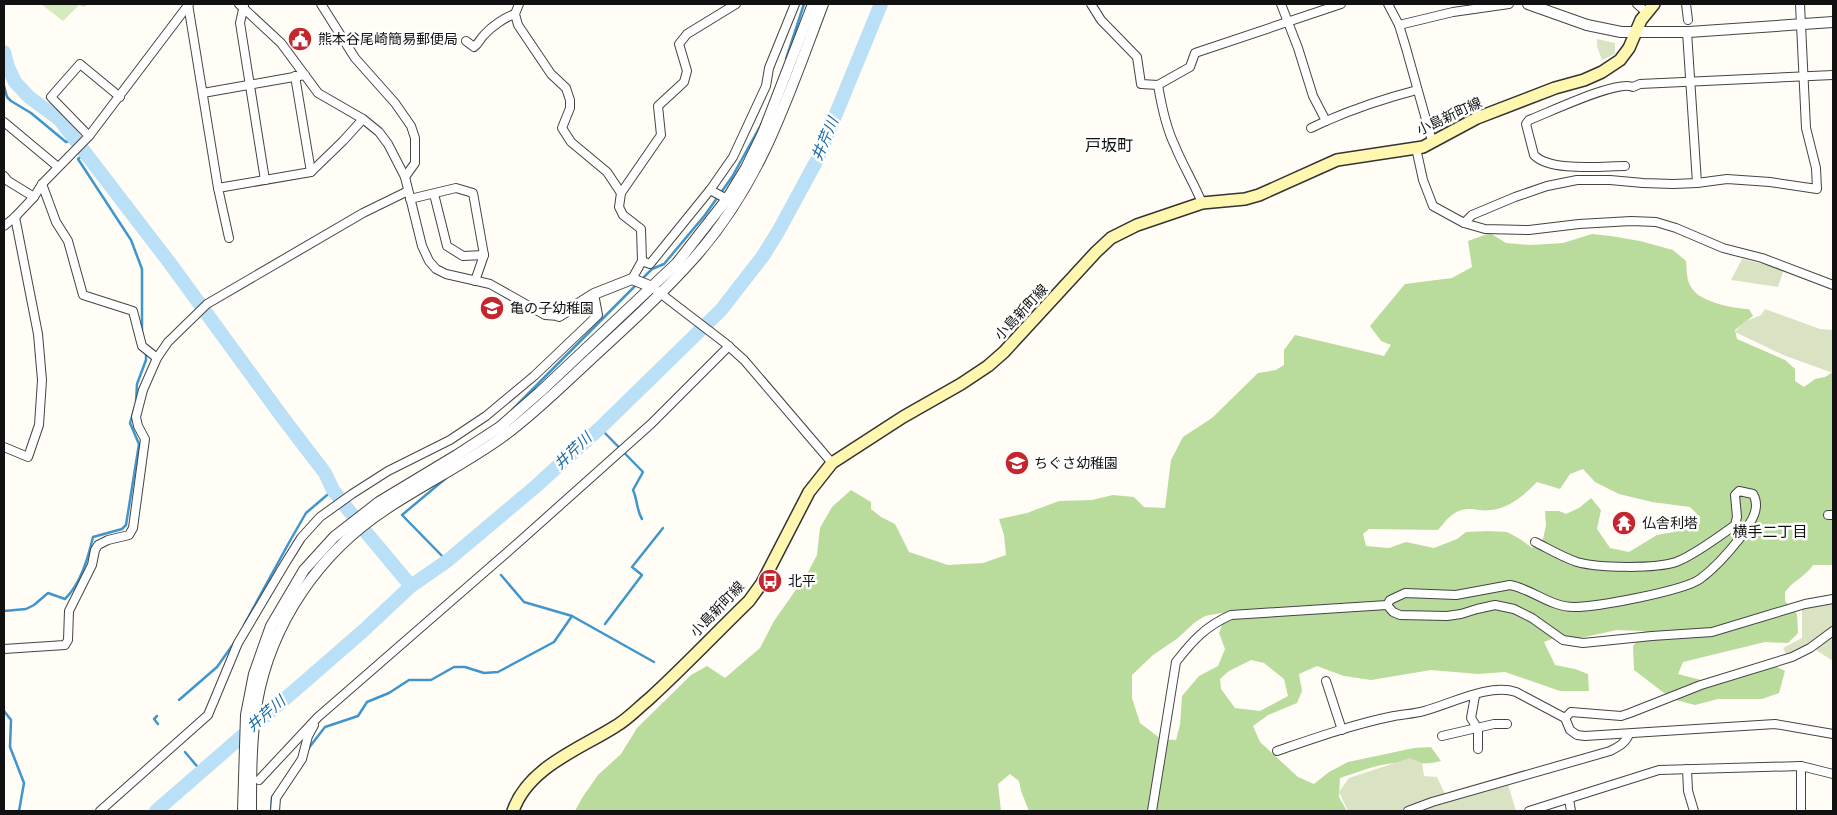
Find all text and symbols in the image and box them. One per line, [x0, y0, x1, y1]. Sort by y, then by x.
public building icon: 熊本谷尾崎簡易郵便局 [287, 26, 313, 52]
place label: 熊本谷尾崎簡易郵便局 [318, 31, 458, 47]
street label: 小島新町線 [1414, 94, 1484, 138]
water label: 井芹川 [809, 113, 842, 163]
district label: 戸坂町 [1085, 137, 1133, 154]
street label: 小島新町線 [991, 281, 1051, 343]
school or university icon: 亀の子幼稚園 [479, 295, 505, 321]
place label: 亀の子幼稚園 [510, 300, 594, 316]
water label: 井芹川 [551, 428, 596, 472]
school or university icon: ちぐさ幼稚園 [1004, 450, 1030, 476]
place label: ちぐさ幼稚園 [1034, 455, 1118, 471]
temple icon: 仏舎利塔 [1611, 510, 1637, 536]
place label: 仏舎利塔 [1642, 515, 1698, 531]
district label: 横手二丁目 [1732, 524, 1808, 540]
bus stop icon: 北平 [757, 568, 783, 594]
place label: 北平 [788, 573, 816, 589]
street label: 小島新町線 [687, 578, 747, 640]
water label: 井芹川 [244, 692, 290, 735]

